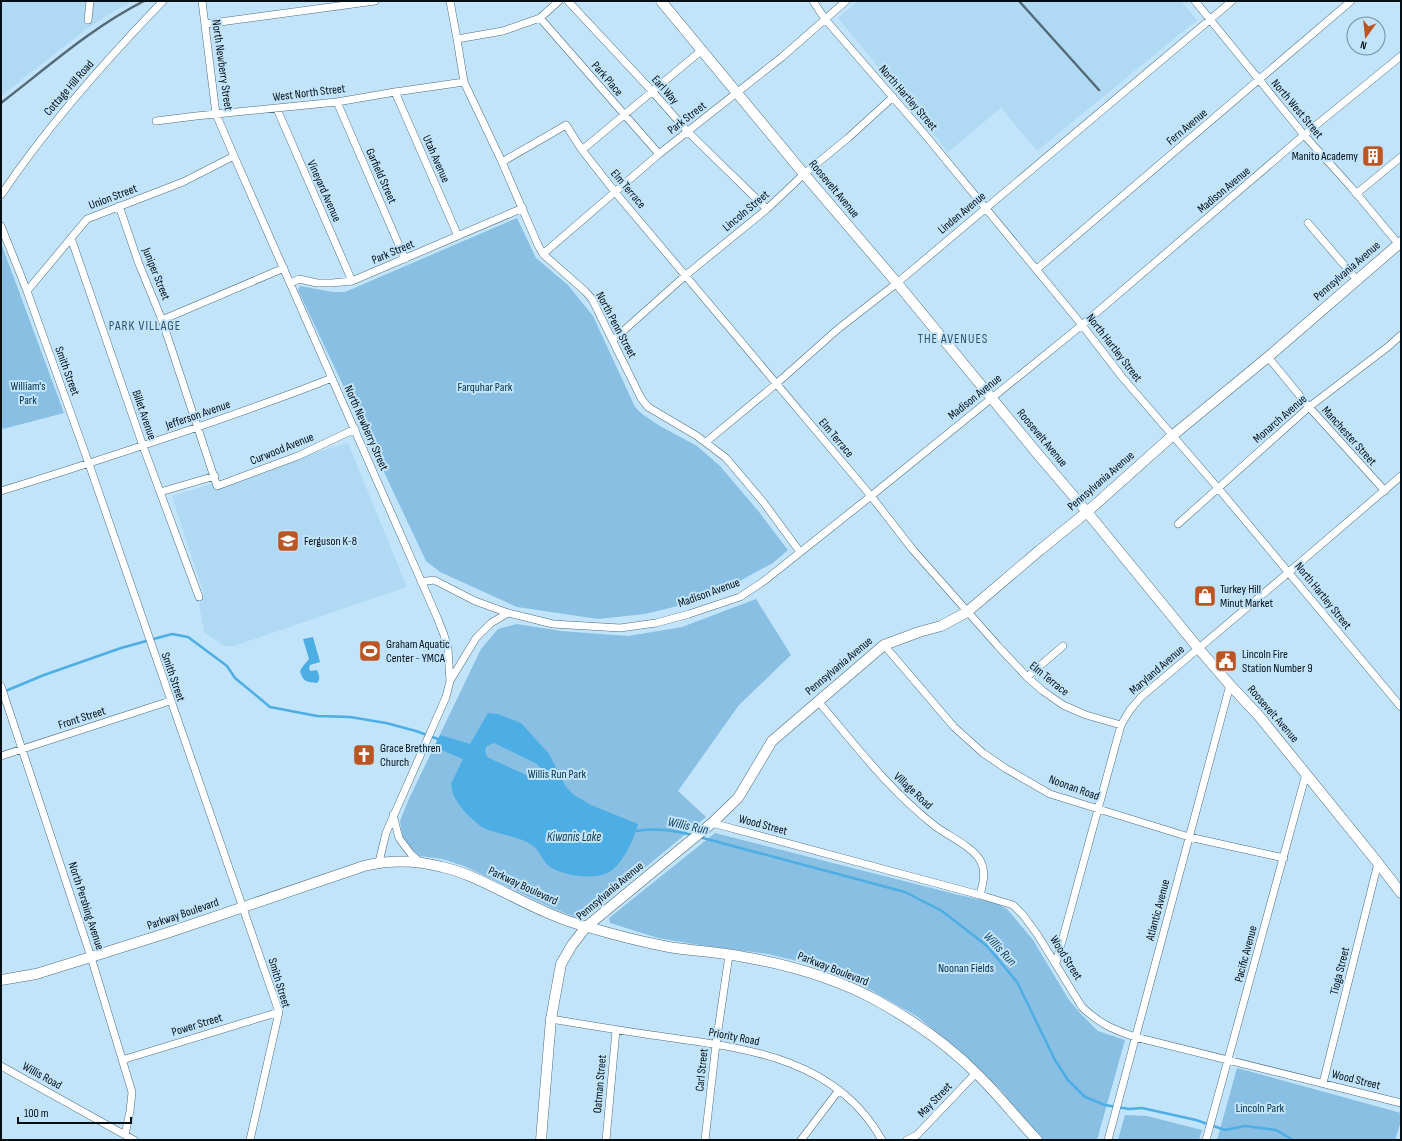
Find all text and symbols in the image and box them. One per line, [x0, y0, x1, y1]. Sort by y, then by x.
north arrow [1346, 16, 1386, 56]
street label: North Newberry Street [208, 19, 236, 112]
text: N [1359, 38, 1368, 52]
street label: Cottage Hill Road [41, 57, 97, 119]
street label: Park Place [588, 59, 626, 100]
street label: North Hartley Street [875, 62, 941, 134]
street label: Earl Way [648, 72, 682, 108]
street label: North West Street [1268, 76, 1326, 142]
street label: West North Street [272, 81, 346, 105]
street label: Park Street [665, 98, 710, 138]
street label: Fern Avenue [1163, 105, 1211, 149]
street label: Utah Avenue [419, 133, 453, 185]
building icon: Manito Academy [1360, 143, 1386, 169]
street label: Garfield Street [362, 146, 400, 206]
place label: Manito Academy [1292, 149, 1358, 164]
street label: Roosevelt Avenue [805, 157, 863, 221]
street label: Vineyard Avenue [304, 158, 344, 224]
street label: Madison Avenue [1194, 163, 1254, 217]
street label: Elm Terrace [607, 166, 649, 212]
street label: Union Street [87, 181, 140, 213]
street label: Lincoln Street [720, 187, 773, 235]
street label: Linden Avenue [935, 188, 989, 237]
street label: Park Street [369, 236, 417, 268]
street label: Pennsylvania Avenue [1311, 238, 1384, 304]
street label: Juniper Street [138, 245, 173, 303]
street label: North Penn Street [592, 289, 640, 361]
street label: North Hartley Street [1083, 311, 1145, 385]
district label: PARK VILLAGE [109, 318, 181, 334]
district label: THE AVENUES [918, 331, 988, 347]
street label: Smith Street [51, 344, 83, 398]
street label: Madison Avenue [945, 371, 1005, 423]
park label: William's Park [10, 379, 46, 408]
park label: Farquhar Park [458, 380, 513, 395]
street label: North Newberry Street [341, 383, 392, 473]
street label: Billet Avenue [128, 388, 160, 442]
street label: Monarch Avenue [1250, 391, 1310, 446]
street label: Jefferson Avenue [163, 397, 233, 433]
street label: Manchester Street [1318, 403, 1380, 469]
street label: Roosevelt Avenue [1013, 406, 1071, 470]
street label: Elm Terrace [815, 415, 857, 461]
street label: Curwood Avenue [248, 429, 316, 469]
street label: Pennsylvania Avenue [1065, 448, 1138, 514]
school or university icon: Ferguson K-8 [275, 528, 301, 554]
place label: Ferguson K-8 [304, 534, 357, 549]
street label: North Hartley Street [1291, 559, 1355, 633]
street label: Madison Avenue [676, 575, 742, 611]
place label: Turkey Hill Minut Market [1220, 582, 1273, 611]
shop icon: Turkey Hill Minut Market [1192, 583, 1218, 609]
street label: Pennsylvania Avenue [802, 633, 876, 699]
place label: Graham Aquatic Center - YMCA [386, 637, 450, 666]
sports icon: Graham Aquatic Center - YMCA [357, 638, 383, 664]
street label: Maryland Avenue [1126, 642, 1188, 698]
place label: Lincoln Fire Station Number 9 [1242, 647, 1313, 676]
public building icon: Lincoln Fire Station Number 9 [1213, 648, 1239, 674]
street label: Smith Street [158, 650, 189, 704]
street label: Elm Terrace [1026, 659, 1072, 700]
street label: Roosevelt Avenue [1244, 682, 1302, 746]
street label: Front Street [56, 703, 108, 733]
place label: Grace Brethren Church [380, 741, 441, 770]
church icon: Grace Brethren Church [351, 742, 377, 768]
park label: Willis Run Park [528, 767, 587, 782]
street label: Village Road [890, 769, 936, 813]
street label: Noonan Road [1047, 772, 1101, 804]
street label: Wood Street [737, 811, 789, 839]
water label: Willis Run [666, 814, 710, 838]
water label: Kiwanis Lake [547, 829, 601, 845]
street label: Pennsylvania Avenue [573, 858, 647, 924]
street label: North Pershing Avenue [65, 860, 107, 952]
street label: Parkway Boulevard [486, 863, 560, 909]
street label: Atlantic Avenue [1142, 878, 1173, 943]
street label: Parkway Boulevard [145, 895, 221, 933]
street label: Pacific Avenue [1231, 924, 1261, 984]
water label: Willis Run [980, 928, 1020, 970]
street label: Wood Street [1046, 933, 1086, 983]
street label: Tioga Street [1327, 945, 1353, 996]
street label: Parkway Boulevard [795, 949, 871, 989]
street label: Smith Street [264, 956, 294, 1010]
park label: Noonan Fields [938, 961, 994, 976]
street label: Power Street [170, 1010, 224, 1040]
street label: Priority Road [707, 1025, 761, 1049]
street label: Carl Street [692, 1047, 712, 1092]
street label: Oatman Street [590, 1054, 610, 1114]
street label: Willis Road [19, 1059, 65, 1093]
street label: Wood Street [1330, 1067, 1382, 1093]
street label: May Street [914, 1079, 956, 1121]
scale bar [18, 1099, 131, 1125]
park label: Lincoln Park [1236, 1101, 1285, 1116]
text: 100 m [24, 1106, 49, 1121]

